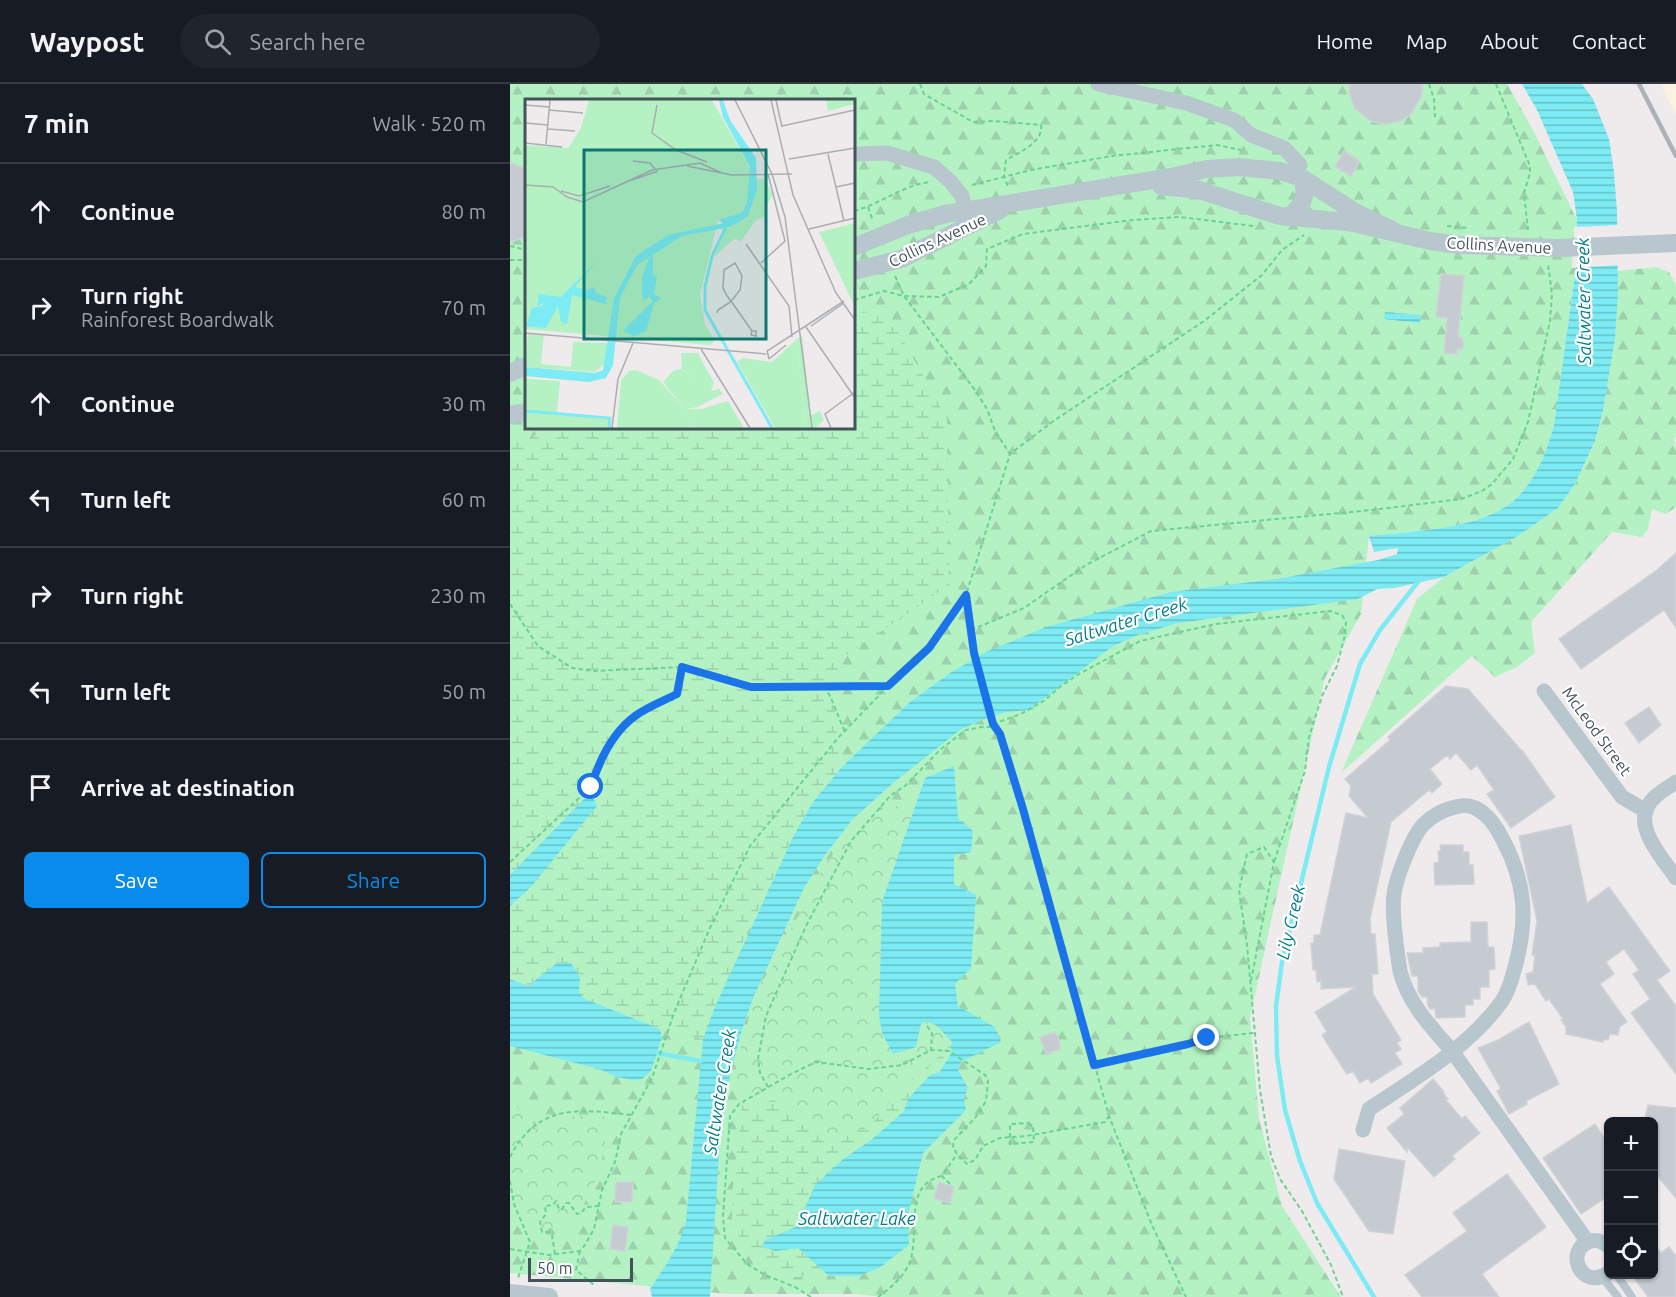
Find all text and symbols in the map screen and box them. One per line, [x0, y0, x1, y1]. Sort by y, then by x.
search box [180, 14, 600, 68]
icon: search [201, 25, 234, 58]
text: Waypost [30, 26, 144, 57]
text: Search here [249, 29, 366, 54]
text: Home [1316, 29, 1373, 53]
text: Map [1406, 29, 1447, 53]
text: About [1480, 29, 1539, 53]
text: Contact [1572, 29, 1646, 53]
inset map [525, 99, 855, 429]
text: 7 min [24, 109, 90, 138]
text: Walk · 520 m [373, 112, 486, 135]
icon: ahead [24, 195, 57, 228]
text: Continue [81, 199, 175, 224]
text: 80 m [442, 200, 486, 223]
street label: Collins Avenue [886, 210, 988, 270]
street label: Collins Avenue [1446, 233, 1552, 257]
water label: Saltwater Creek [1572, 236, 1594, 366]
text: Turn right [81, 283, 183, 308]
icon: right [24, 291, 57, 324]
text: 70 m [442, 296, 486, 319]
text: Rainforest Boardwalk [81, 308, 274, 331]
icon: ahead [24, 387, 57, 420]
text: Continue [81, 391, 175, 416]
text: 30 m [442, 392, 486, 415]
icon: left [24, 483, 57, 516]
text: Turn left [81, 487, 171, 512]
text: 60 m [442, 488, 486, 511]
icon: right [24, 579, 57, 612]
text: Turn right [81, 583, 183, 608]
text: 230 m [430, 584, 486, 607]
water label: Saltwater Creek [1061, 593, 1190, 650]
icon: left [24, 675, 57, 708]
text: Turn left [81, 679, 171, 704]
text: 50 m [442, 680, 486, 703]
street label: McLeod Street [1559, 683, 1636, 779]
icon: arrive [24, 771, 57, 804]
route start [577, 773, 603, 799]
text: Arrive at destination [81, 775, 295, 800]
button: Save [24, 852, 249, 908]
button: Share [261, 852, 486, 908]
water label: Lily Creek [1272, 882, 1309, 961]
route end [1193, 1024, 1219, 1050]
water label: Saltwater Creek [699, 1027, 739, 1157]
map controls [1604, 1117, 1658, 1279]
button: + [1604, 1117, 1658, 1171]
button: − [1604, 1171, 1658, 1225]
water label: Saltwater Lake [797, 1208, 916, 1228]
button: locate [1604, 1225, 1658, 1279]
scale bar [528, 1255, 633, 1282]
text: 50 m [537, 1259, 573, 1277]

